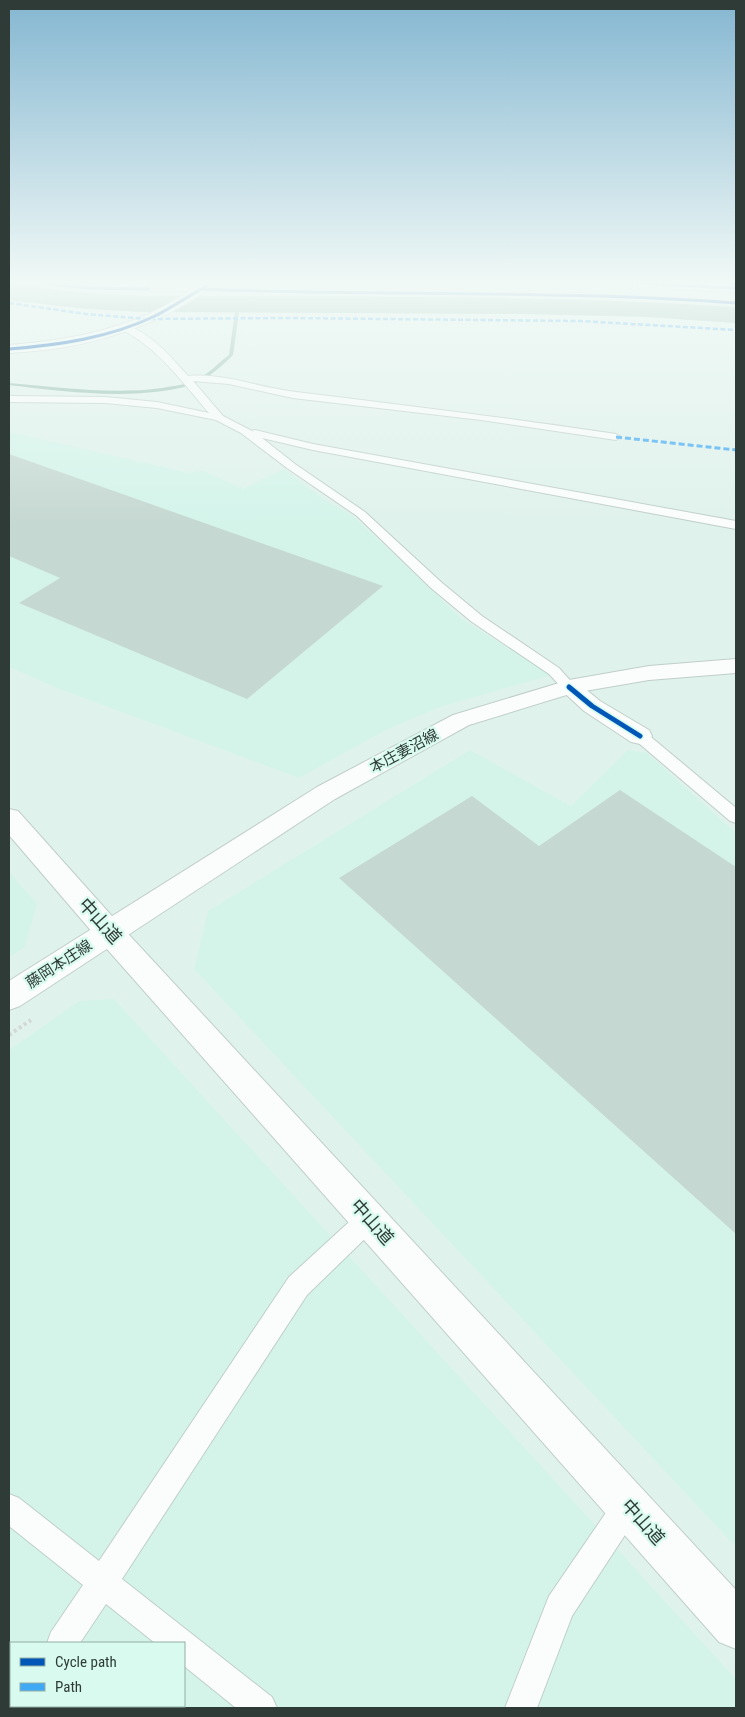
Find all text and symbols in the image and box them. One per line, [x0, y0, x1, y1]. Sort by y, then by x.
street label: 本庄妻沼線 [367, 725, 441, 777]
street label: 中山道 [75, 894, 126, 948]
street label: 藤岡本庄線 [23, 936, 95, 992]
street label: 中山道 [347, 1195, 398, 1249]
street label: 中山道 [618, 1495, 669, 1549]
legend [10, 1642, 185, 1707]
text: Cycle path [55, 1653, 117, 1671]
text: Path [55, 1678, 82, 1696]

